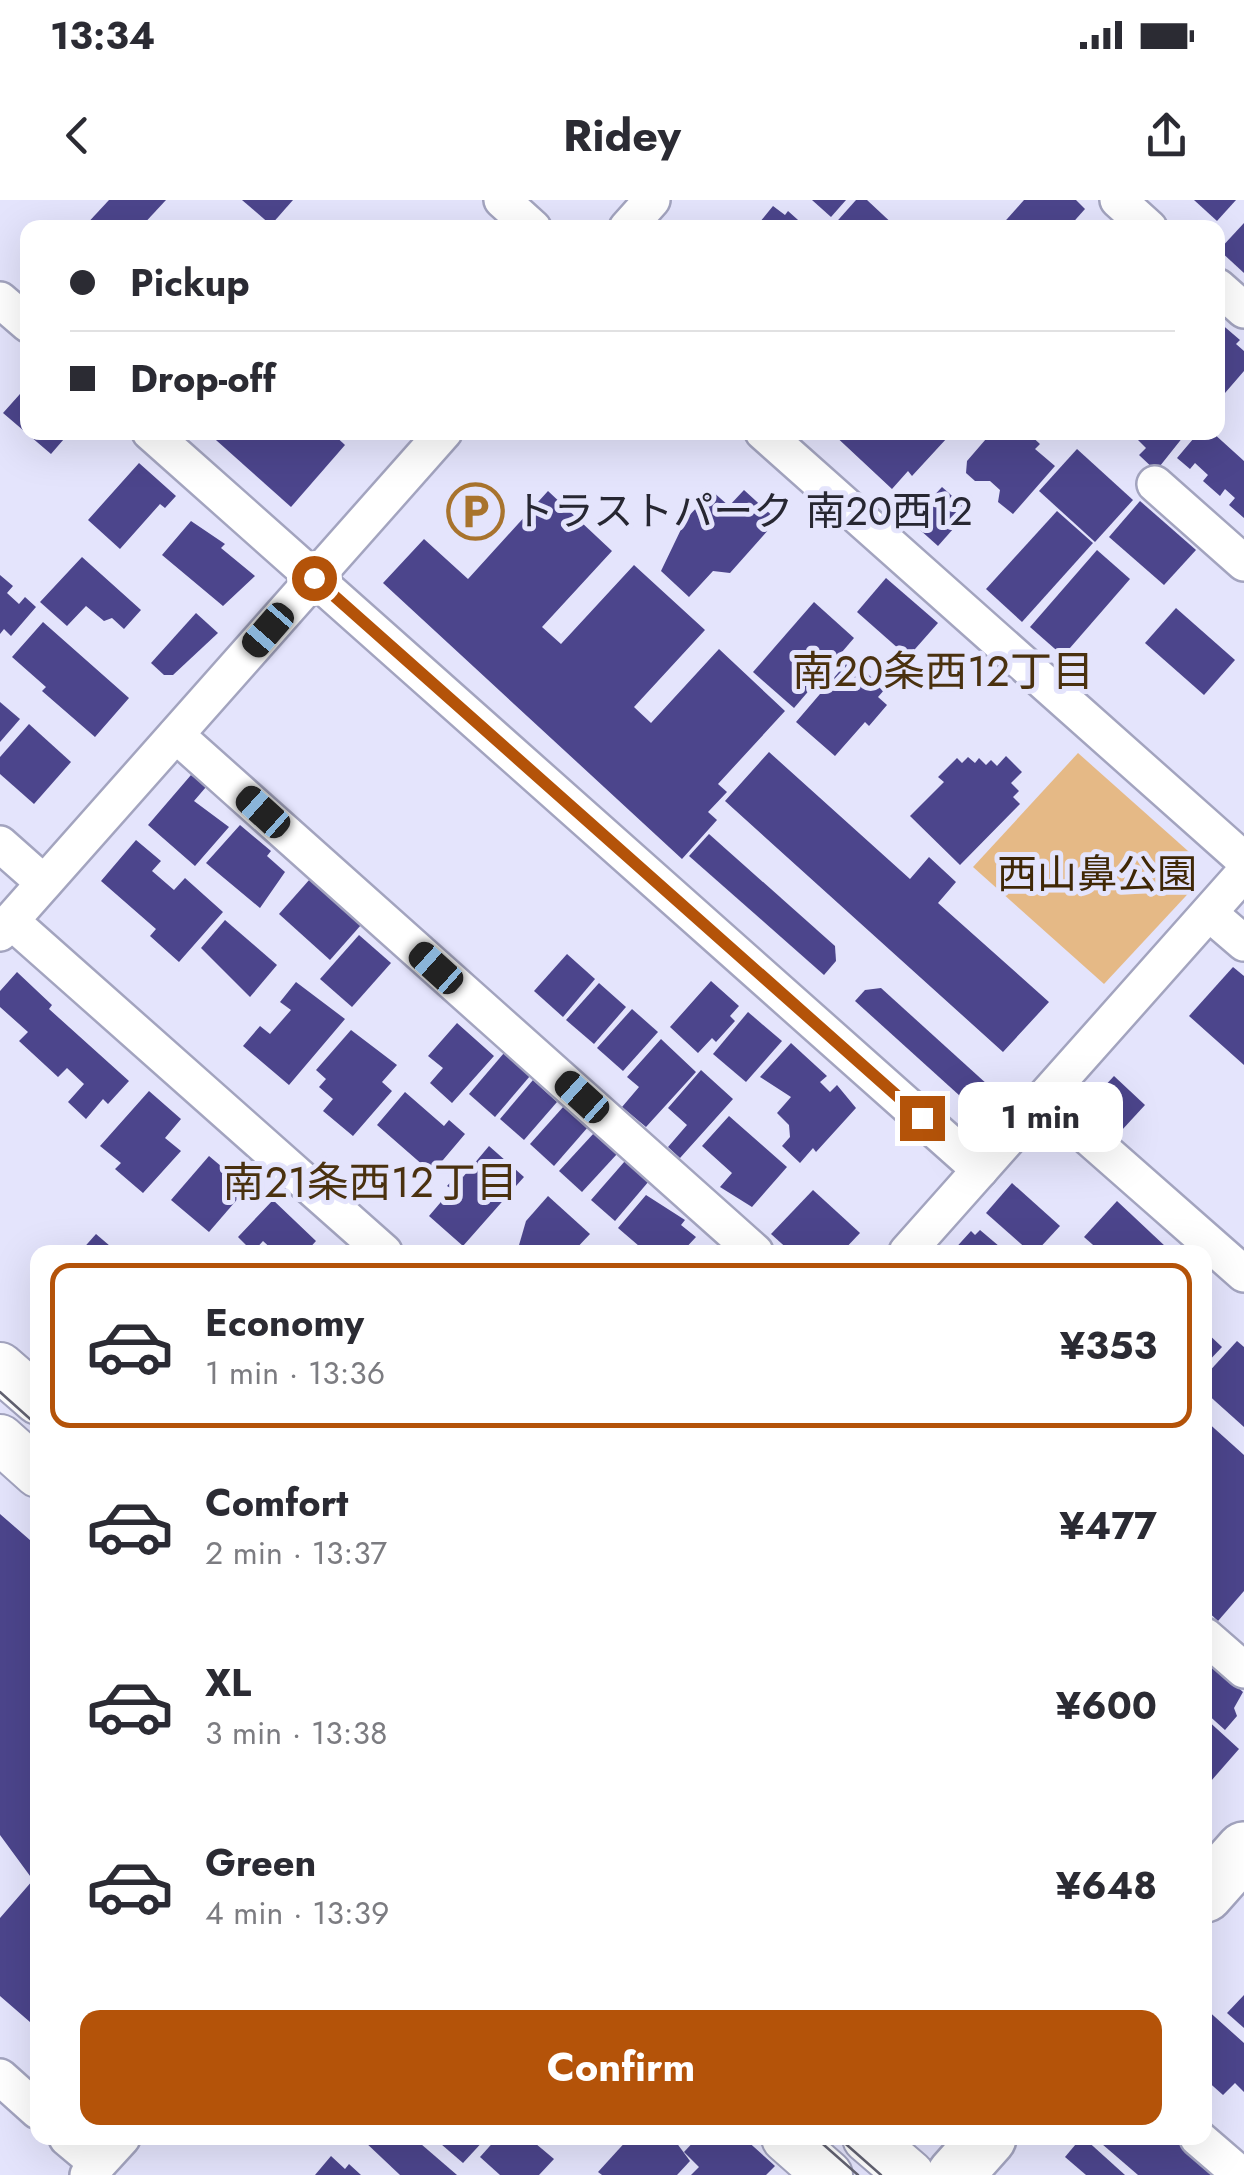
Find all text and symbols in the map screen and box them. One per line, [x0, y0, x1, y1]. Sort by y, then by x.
text: 13:34 [50, 8, 155, 63]
text: Ridey [563, 103, 681, 168]
icon: back [50, 108, 105, 163]
icon: share [1139, 108, 1194, 163]
text: Pickup [130, 255, 250, 310]
text: Drop-off [130, 351, 276, 406]
parking icon: トラストパーク 南20西12 [445, 481, 505, 541]
place label: トラストパーク 南20西12 [514, 482, 973, 540]
route start [292, 556, 337, 601]
car [237, 598, 299, 662]
district label: 南20条西12丁目 [792, 641, 1094, 702]
car [231, 781, 295, 843]
park label: 西山鼻公園 [997, 845, 1197, 903]
car [404, 937, 468, 999]
car [550, 1066, 614, 1128]
callout: 1 min [957, 1083, 1122, 1153]
text: 1 min [1001, 1094, 1080, 1140]
route end [900, 1096, 945, 1141]
district label: 南21条西12丁目 [222, 1152, 518, 1213]
text: Economy [205, 1295, 364, 1350]
icon: car [85, 1301, 175, 1391]
text: ¥353 [1060, 1318, 1157, 1373]
text: 1 min · 13:36 [205, 1350, 385, 1396]
text: Comfort [205, 1475, 348, 1530]
icon: car [85, 1481, 175, 1571]
text: ¥477 [1059, 1498, 1157, 1553]
text: 2 min · 13:37 [205, 1530, 387, 1576]
text: XL [205, 1655, 251, 1710]
icon: car [85, 1661, 175, 1751]
text: ¥600 [1056, 1678, 1157, 1733]
text: 3 min · 13:38 [205, 1710, 387, 1756]
text: Green [205, 1835, 316, 1890]
icon: car [85, 1841, 175, 1931]
text: ¥648 [1056, 1858, 1157, 1913]
text: 4 min · 13:39 [205, 1890, 390, 1936]
button: Confirm [80, 2010, 1162, 2125]

